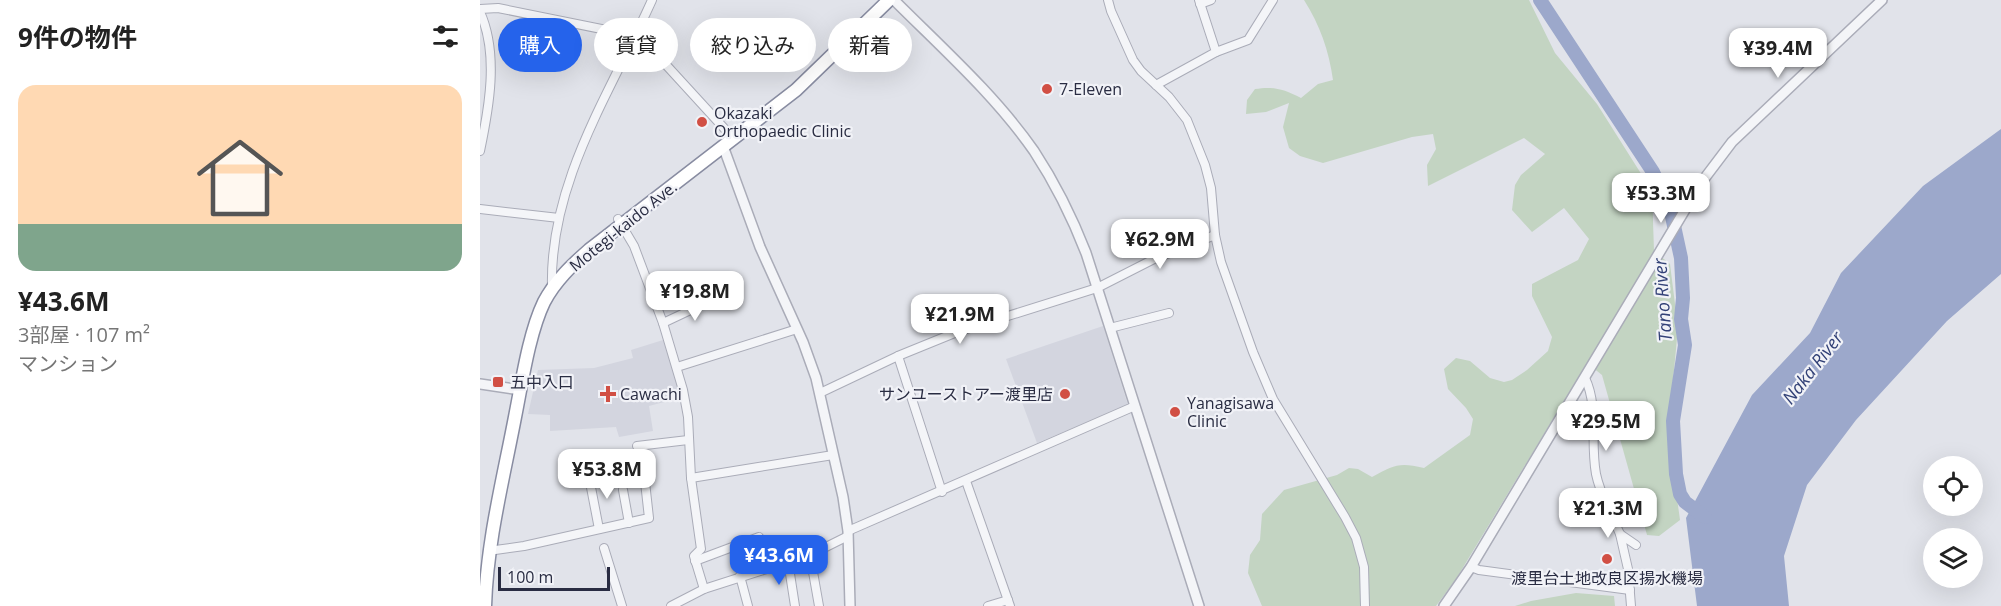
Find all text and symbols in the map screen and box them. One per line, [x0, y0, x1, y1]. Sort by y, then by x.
chip: 購入 [498, 18, 582, 72]
chip: 賃貸 [594, 18, 678, 72]
chip: 絞り込み [690, 18, 816, 72]
chip: 新着 [828, 18, 912, 72]
text: 9件の物件 [18, 19, 137, 55]
icon: filters [429, 20, 462, 53]
pin: ¥39.4M [1729, 28, 1827, 79]
text: ¥39.4M [1743, 34, 1813, 61]
place label: 7-Eleven [1059, 78, 1122, 100]
marker: 7-Eleven [1040, 82, 1054, 96]
place label: Okazaki Orthopaedic Clinic [714, 102, 851, 142]
marker: Okazaki Orthopaedic Clinic [695, 115, 709, 129]
icon: home [186, 124, 294, 232]
pin: ¥53.3M [1612, 173, 1710, 224]
street label: Motegi-kaido Ave. [564, 176, 682, 276]
text: ¥53.3M [1626, 179, 1696, 206]
pin: ¥62.9M [1111, 219, 1209, 270]
text: ¥62.9M [1125, 225, 1195, 252]
water label: Tano River [1647, 257, 1677, 343]
pin: ¥19.8M [646, 271, 744, 322]
text: ¥19.8M [660, 277, 730, 304]
text: ¥43.6M [18, 283, 109, 319]
pin: ¥21.9M [911, 294, 1009, 345]
text: ¥21.9M [925, 300, 995, 327]
text: 3部屋 · 107 m² [18, 321, 150, 348]
water label: Naka River [1776, 326, 1849, 409]
text: マンション [18, 350, 118, 377]
place label: 五中入口 [510, 371, 574, 393]
marker: 五中入口 [491, 375, 505, 389]
place label: Cawachi [620, 383, 682, 405]
place label: サンユーストアー渡里店 [879, 383, 1053, 405]
marker: Cawachi [601, 387, 615, 401]
marker: サンユーストアー渡里店 [1058, 387, 1072, 401]
place label: Yanagisawa Clinic [1187, 392, 1274, 432]
pin: ¥29.5M [1557, 401, 1655, 452]
marker: Yanagisawa Clinic [1168, 405, 1182, 419]
text: ¥29.5M [1571, 407, 1641, 434]
pin: ¥53.8M [558, 449, 656, 500]
text: ¥53.8M [572, 455, 642, 482]
map controls [1923, 456, 1983, 588]
button: locate [1923, 456, 1983, 516]
pin: ¥21.3M [1559, 488, 1657, 539]
text: ¥21.3M [1573, 494, 1643, 521]
button: layers [1923, 528, 1983, 588]
pin: ¥43.6M [730, 535, 828, 586]
text: ¥43.6M [744, 541, 814, 568]
marker: 渡里台土地改良区揚水機場 [1600, 552, 1614, 566]
scale bar [498, 564, 610, 592]
text: 100 m [507, 566, 553, 588]
place label: 渡里台土地改良区揚水機場 [1511, 567, 1703, 589]

